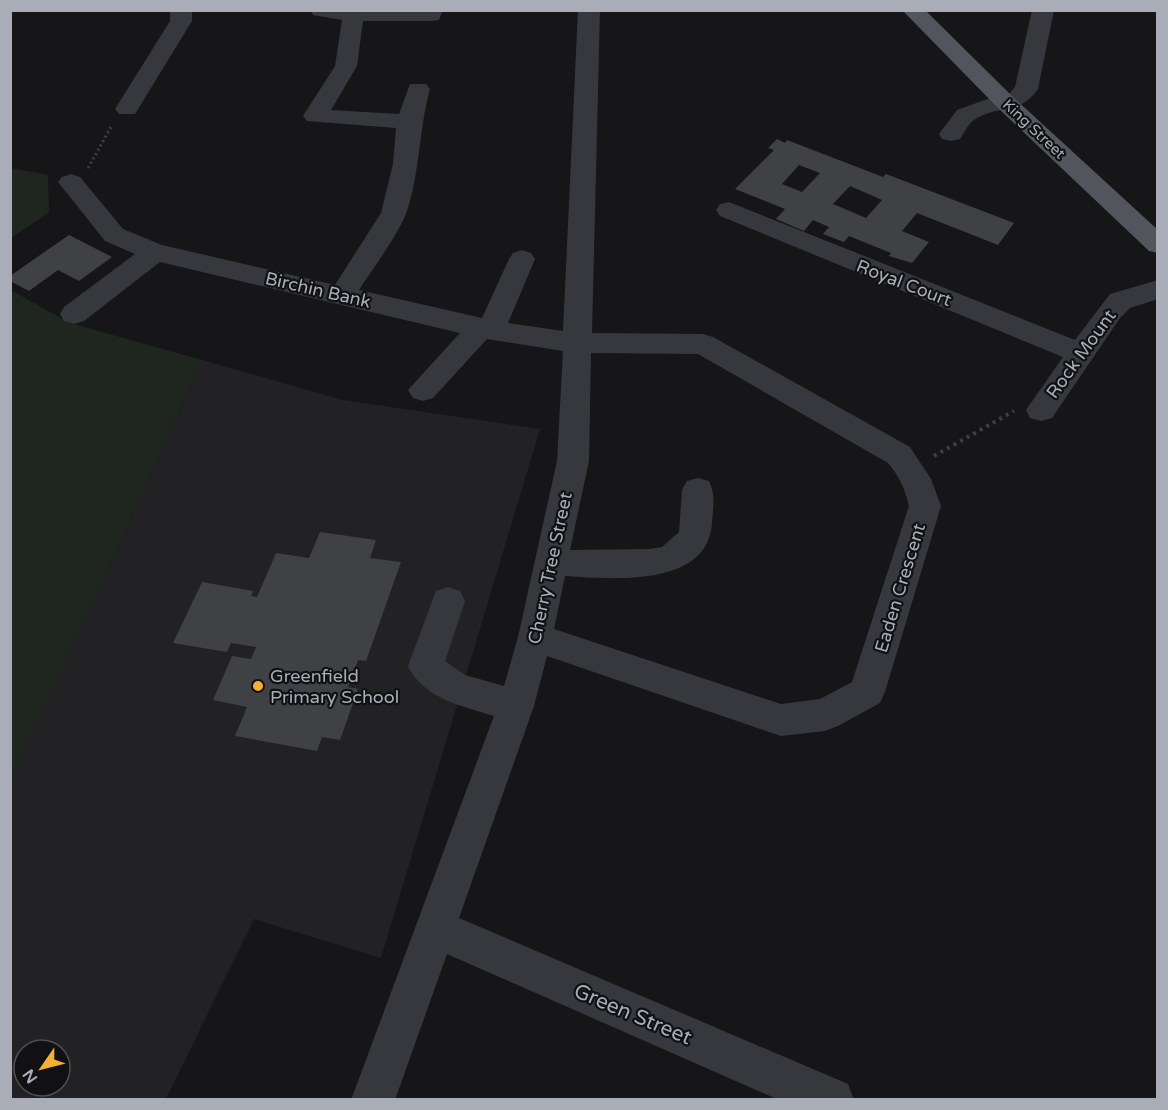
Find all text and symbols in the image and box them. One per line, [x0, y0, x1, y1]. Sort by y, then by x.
street label: King Street [999, 95, 1069, 163]
street label: Royal Court [853, 255, 955, 311]
street label: Birchin Bank [263, 267, 373, 313]
street label: Rock Mount [1041, 305, 1121, 403]
street label: Cherry Tree Street [523, 490, 577, 646]
street label: Eaden Crescent [870, 521, 930, 655]
place label: Greenfield Primary School [270, 665, 399, 708]
marker: Greenfield Primary School [251, 679, 265, 693]
street label: Green Street [570, 978, 696, 1051]
north arrow [12, 1038, 72, 1098]
text: N [19, 1065, 42, 1087]

